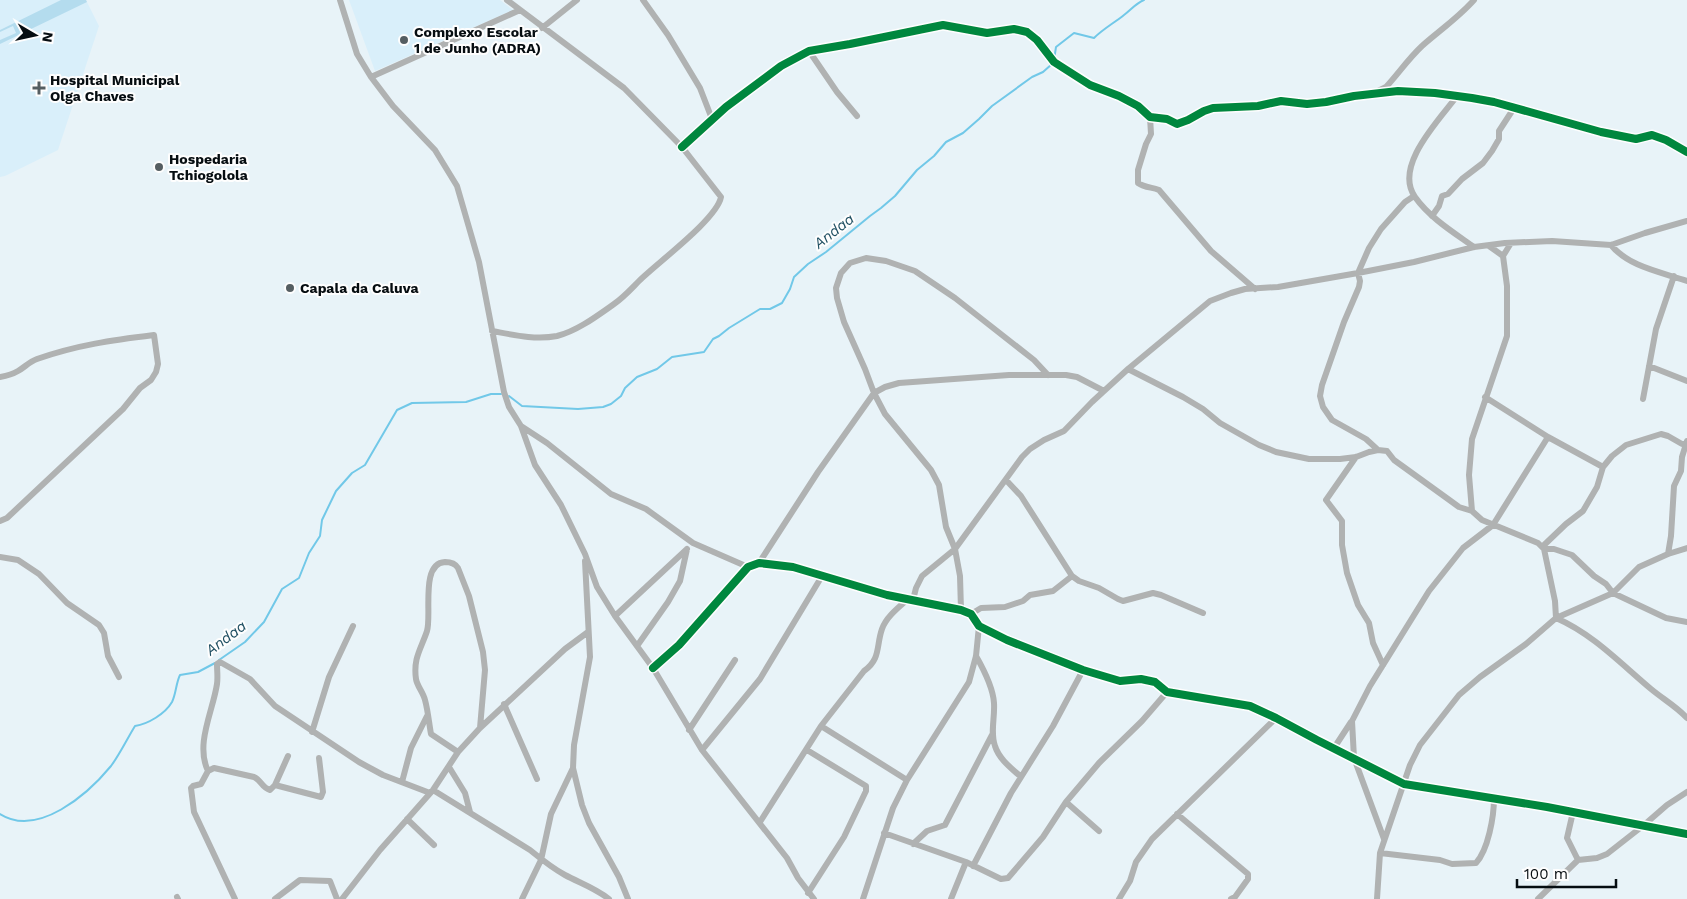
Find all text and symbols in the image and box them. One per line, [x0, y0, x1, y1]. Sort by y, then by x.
north arrow [10, 10, 60, 60]
place label: Complexo Escolar 1 de Junho (ADRA) [414, 24, 541, 56]
text: N [39, 31, 57, 43]
marker: Complexo Escolar 1 de Junho (ADRA) [398, 34, 410, 46]
place label: Hospital Municipal Olga Chaves [50, 72, 180, 104]
marker: Hospital Municipal Olga Chaves [32, 81, 46, 95]
place label: Hospedaria Tchiogolola [169, 151, 249, 183]
marker: Hospedaria Tchiogolola [153, 161, 165, 173]
water label: Andaa [809, 210, 858, 253]
place label: Capala da Caluva [300, 280, 419, 296]
marker: Capala da Caluva [284, 282, 296, 294]
water label: Andaa [201, 617, 250, 660]
scale bar [1517, 856, 1616, 888]
text: 100 m [1524, 865, 1568, 883]

